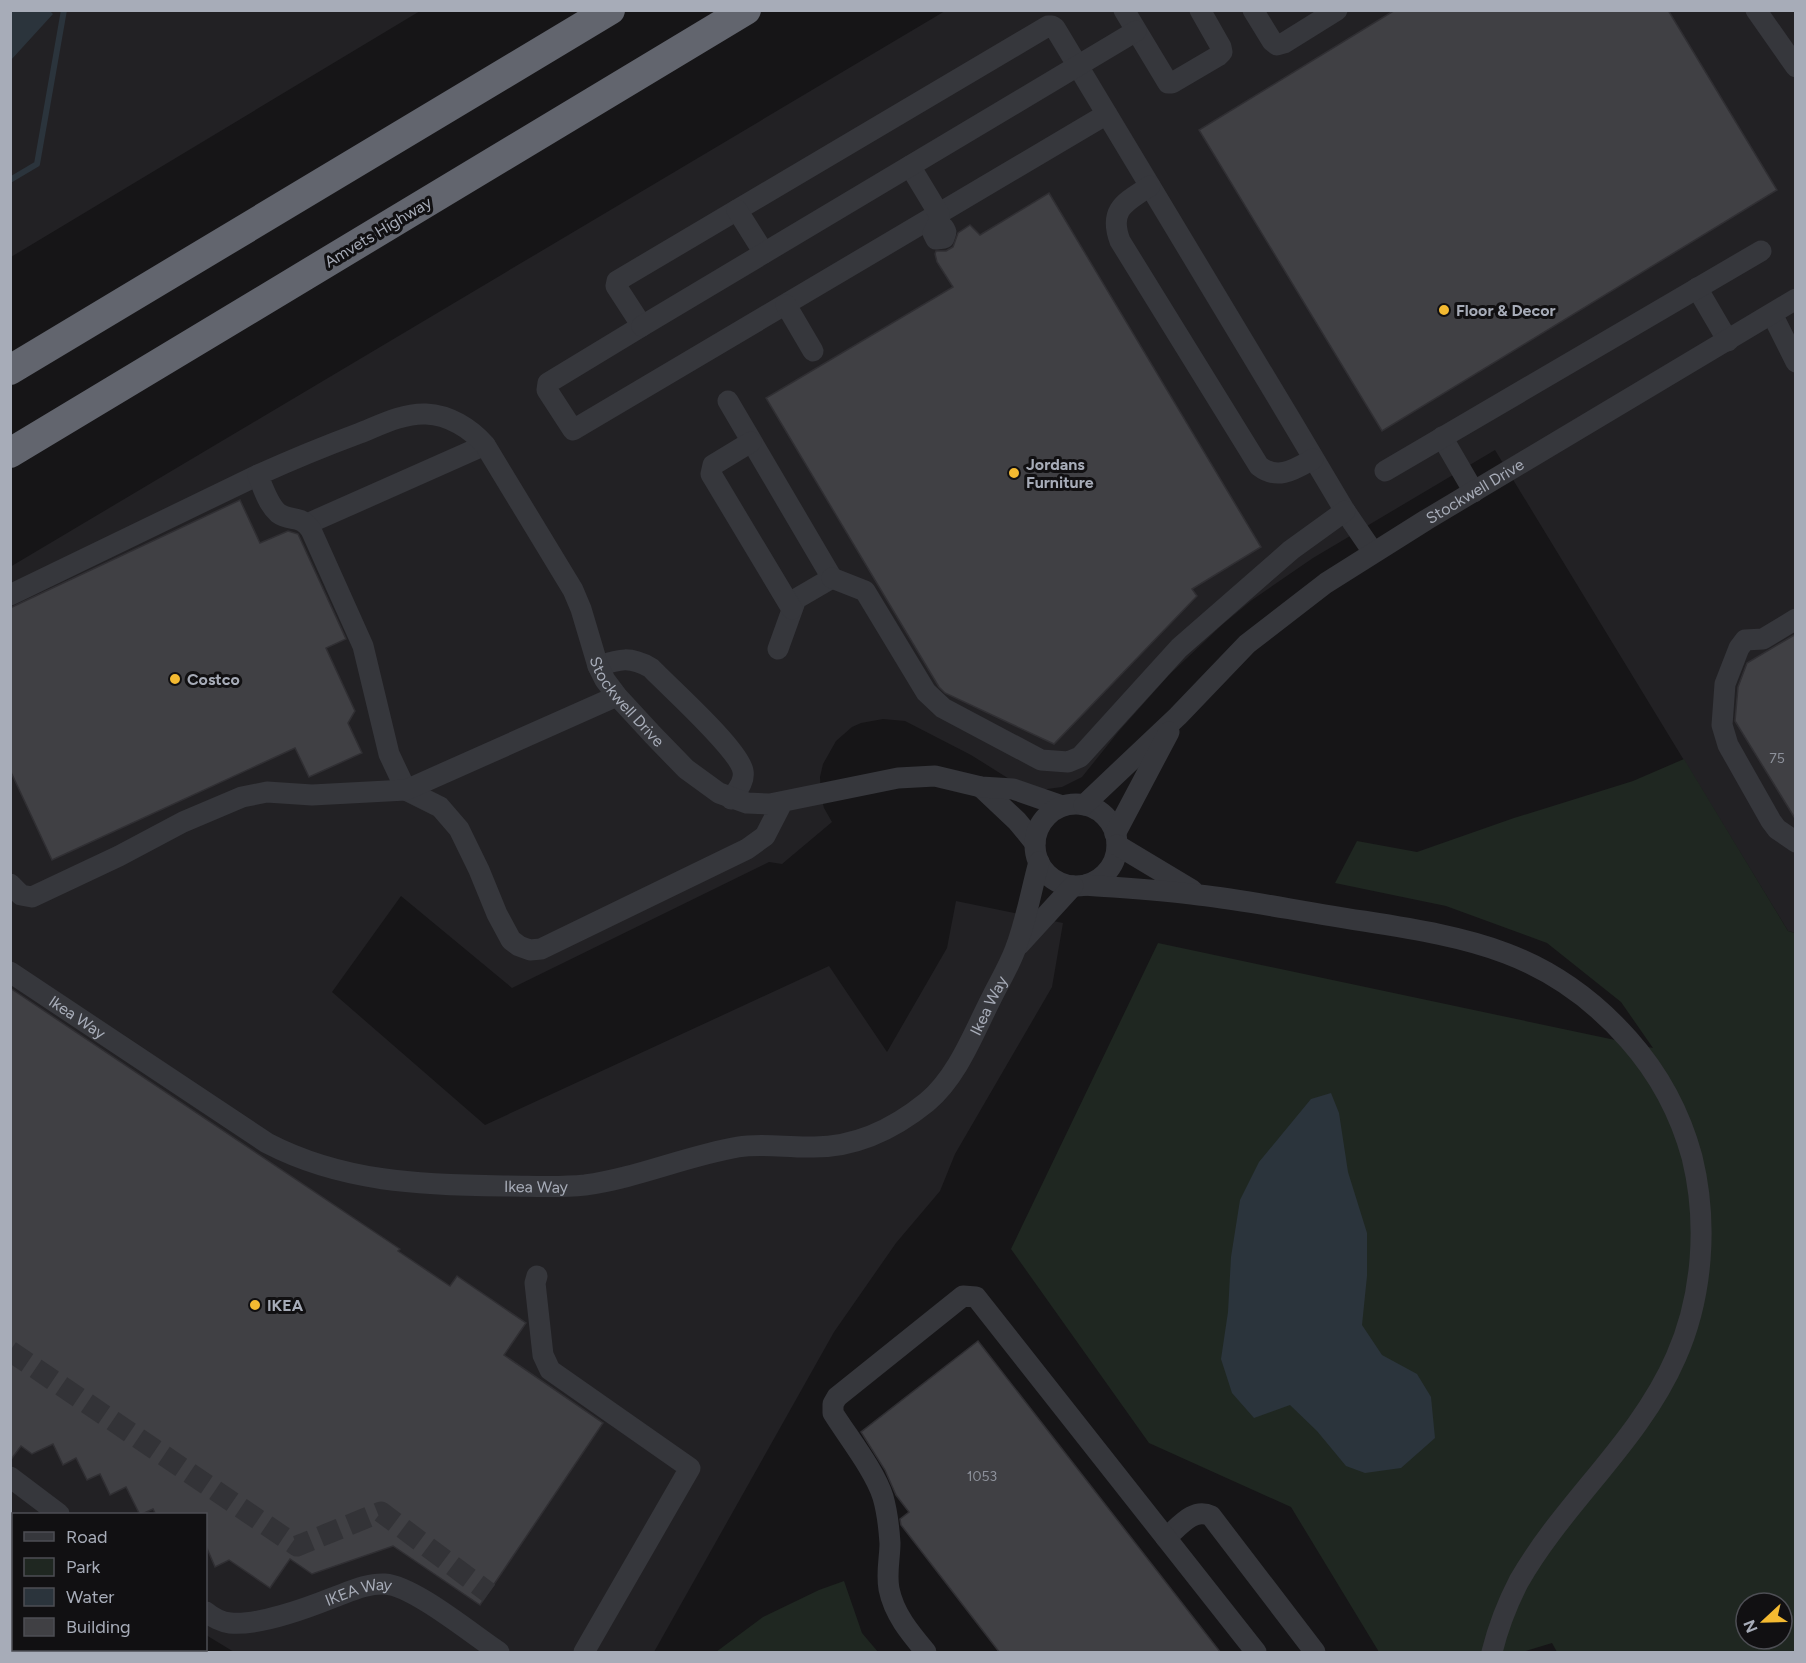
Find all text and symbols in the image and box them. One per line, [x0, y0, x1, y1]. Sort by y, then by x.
street label: Amvets Highway [321, 192, 435, 271]
place label: Floor & Decor [1456, 301, 1556, 320]
marker: Floor & Decor [1437, 303, 1451, 317]
street label: Stockwell Drive [1422, 454, 1527, 527]
place label: Jordans Furniture [1026, 455, 1094, 492]
marker: Jordans Furniture [1007, 466, 1021, 480]
street label: Stockwell Drive [586, 654, 669, 751]
place label: Costco [187, 670, 240, 689]
marker: Costco [168, 672, 182, 686]
house number: 75 [1769, 750, 1785, 767]
street label: Ikea Way [965, 972, 1011, 1038]
street label: Ikea Way [46, 991, 110, 1043]
street label: Ikea Way [504, 1176, 569, 1196]
place label: IKEA [267, 1296, 304, 1315]
marker: IKEA [248, 1298, 262, 1312]
house number: 1053 [967, 1468, 997, 1485]
legend [12, 1513, 207, 1651]
text: Road [66, 1526, 107, 1548]
text: Park [66, 1556, 101, 1578]
street label: IKEA Way [322, 1574, 394, 1609]
text: Water [66, 1586, 114, 1608]
north arrow [1734, 1591, 1794, 1651]
text: Building [66, 1616, 131, 1638]
text: N [1739, 1617, 1762, 1636]

